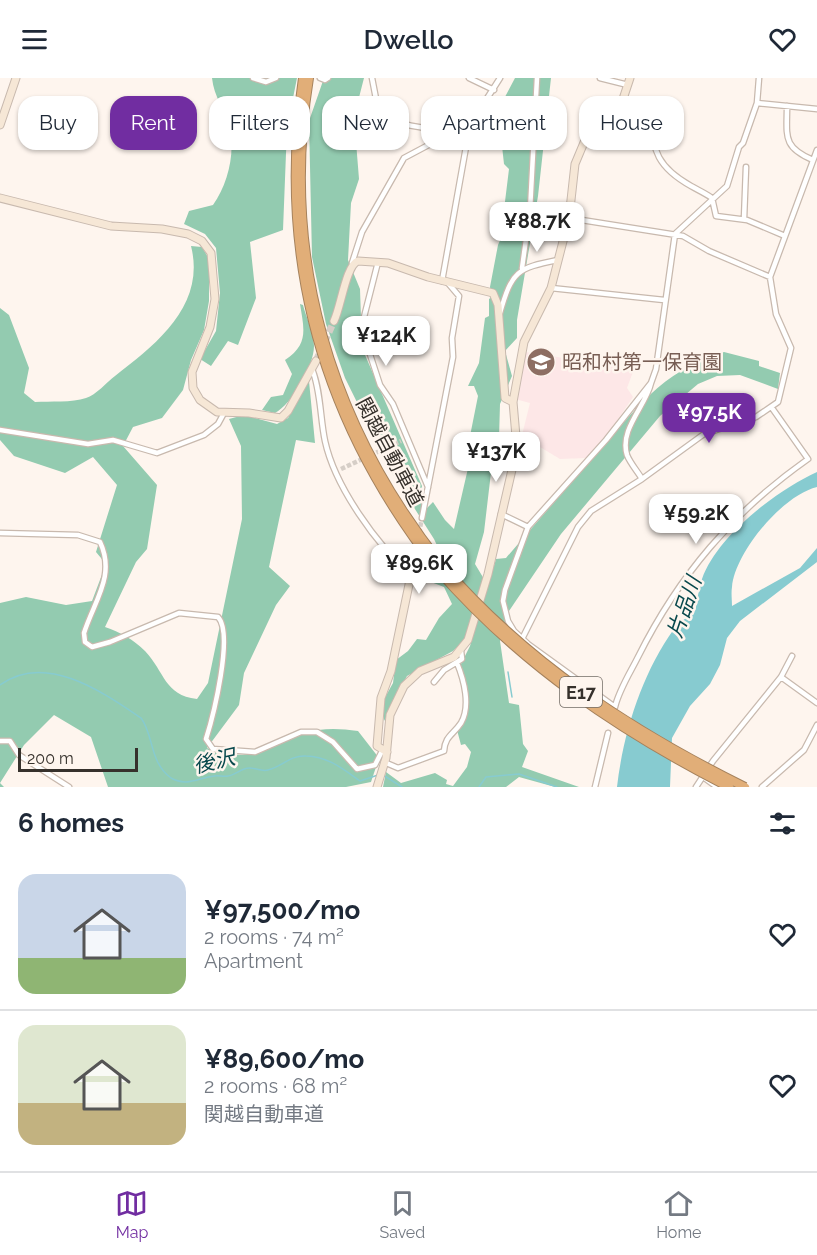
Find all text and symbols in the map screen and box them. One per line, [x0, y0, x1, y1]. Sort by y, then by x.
icon: menu [18, 23, 51, 56]
icon: heart [766, 23, 799, 56]
text: Dwello [364, 24, 453, 55]
chip: Buy [18, 96, 98, 150]
chip: Rent [110, 96, 197, 150]
chip: Filters [209, 96, 310, 150]
chip: New [322, 96, 409, 150]
chip: Apartment [421, 96, 567, 150]
chip: House [579, 96, 684, 150]
pin: ¥88.7K [488, 202, 586, 253]
text: ¥88.7K [503, 209, 571, 233]
pin: ¥124K [344, 316, 428, 367]
text: ¥124K [356, 323, 416, 347]
school or university icon: 昭和村第一保育園 [525, 346, 557, 378]
place label: 昭和村第一保育園 [562, 350, 722, 374]
street label: 関越自動車道 [351, 393, 429, 511]
pin: ¥97.5K [660, 393, 758, 444]
text: ¥97.5K [676, 400, 742, 424]
pin: ¥137K [454, 432, 538, 483]
text: ¥137K [466, 439, 526, 463]
pin: ¥59.2K [647, 494, 745, 545]
text: ¥59.2K [663, 501, 729, 525]
pin: ¥89.6K [370, 544, 468, 595]
text: ¥89.6K [385, 551, 453, 575]
water label: 片品川 [662, 571, 707, 641]
road number: E17 [560, 677, 602, 707]
water label: 後沢 [191, 743, 240, 778]
scale bar [18, 745, 138, 772]
text: 200 m [27, 749, 74, 768]
icon: filters [766, 807, 799, 840]
text: 6 homes [18, 808, 124, 838]
text: ¥97,500/mo [204, 895, 360, 925]
icon: home [66, 898, 138, 970]
icon: heart [766, 918, 799, 951]
text: 2 rooms · 74 m² [204, 925, 344, 949]
text: Apartment [204, 949, 303, 973]
text: ¥89,600/mo [204, 1044, 364, 1074]
icon: home [66, 1049, 138, 1121]
icon: heart [766, 1069, 799, 1102]
text: 2 rooms · 68 m² [204, 1074, 347, 1098]
text: 関越自動車道 [204, 1102, 324, 1126]
tab: Map [115, 1187, 148, 1242]
tab: Saved [379, 1187, 425, 1242]
tab: Home [656, 1187, 701, 1242]

